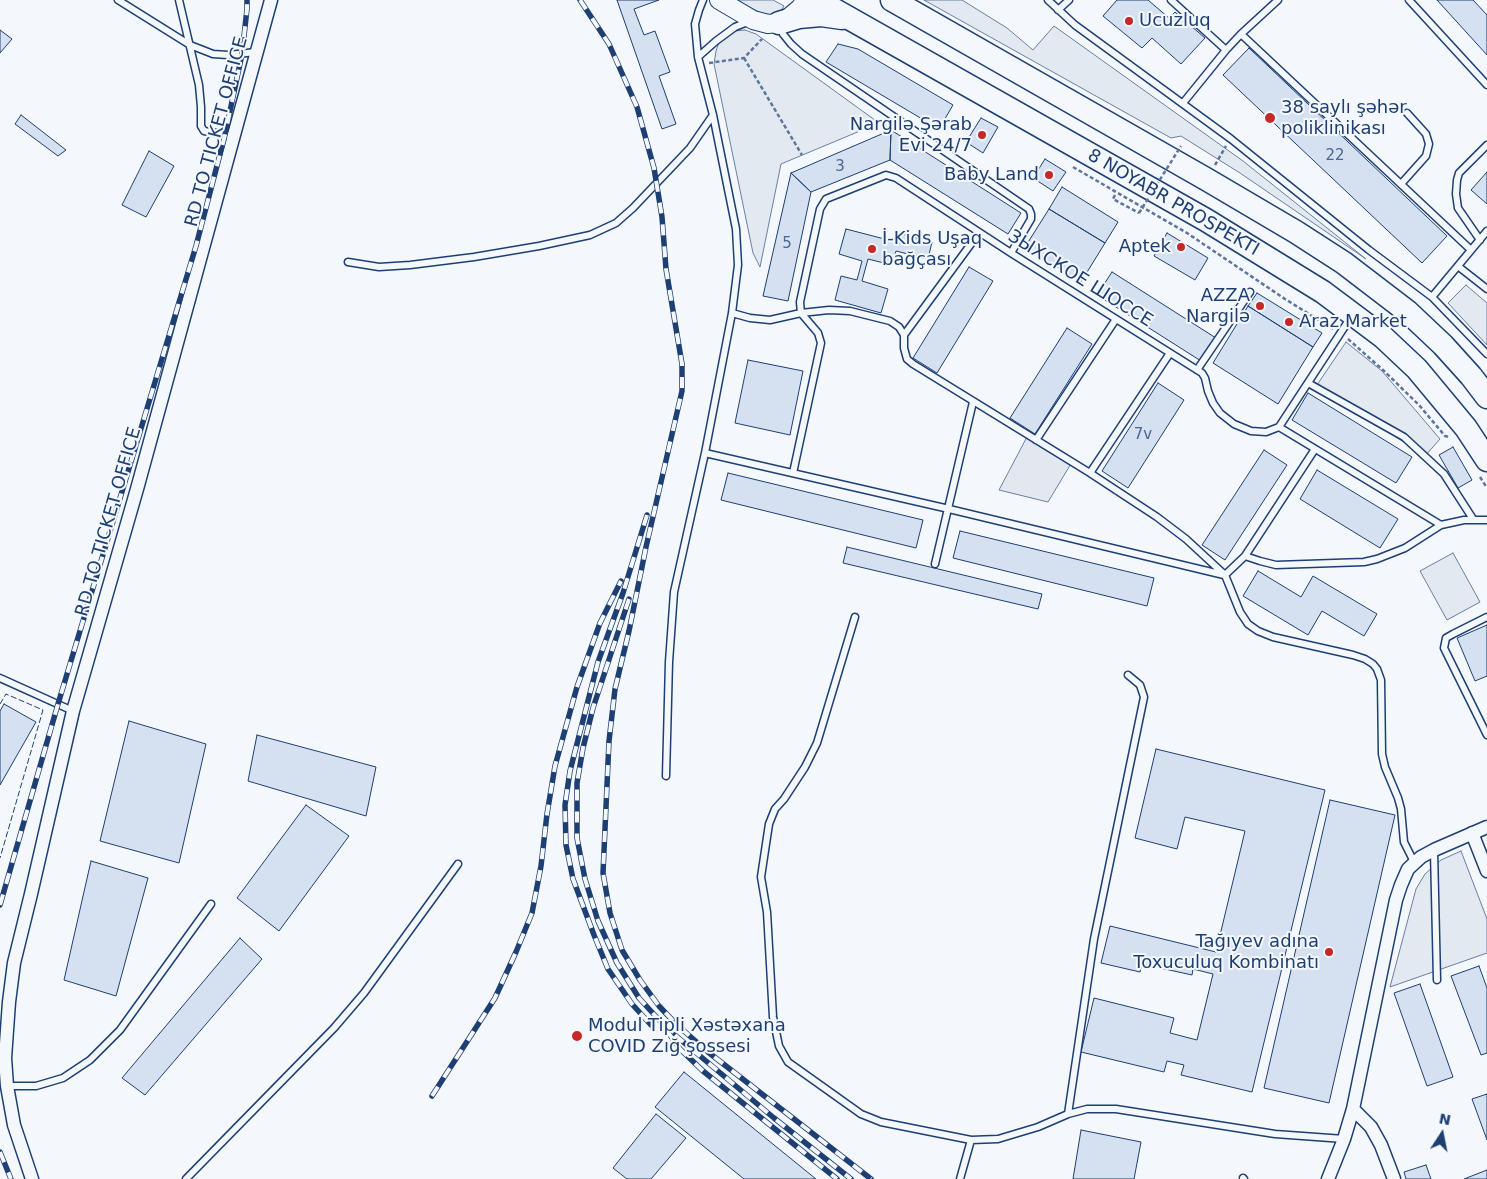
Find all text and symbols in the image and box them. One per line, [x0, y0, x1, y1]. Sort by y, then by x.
place label: Ucuzluq [1139, 10, 1211, 32]
marker: Ucuzluq [1123, 15, 1135, 27]
street label: RD TO TICKET OFFICE [181, 35, 253, 229]
place label: 38 saylı şəhər poliklinikası [1281, 97, 1407, 140]
marker: 38 saylı şəhər poliklinikası [1263, 111, 1277, 125]
place label: Nargilə Şərab Evi 24/7 [850, 114, 972, 156]
marker: Nargilə Şərab Evi 24/7 [976, 129, 988, 141]
street label: 8 NOYABR PROSPEKTI [1084, 145, 1262, 261]
house number: 22 [1325, 147, 1345, 165]
house number: 3 [835, 158, 845, 176]
place label: Baby Land [944, 164, 1039, 186]
marker: Baby Land [1043, 169, 1055, 181]
street label: ЗЫХСКОЕ ШОССЕ [1004, 226, 1156, 332]
place label: İ-Kids Uşaq bağçası [882, 228, 982, 270]
house number: 5 [782, 235, 792, 253]
place label: Aptek [1119, 236, 1171, 258]
marker: Aptek [1175, 241, 1187, 253]
marker: İ-Kids Uşaq bağçası [866, 243, 878, 255]
place label: AZZA Nargilə [1186, 285, 1250, 328]
marker: AZZA Nargilə [1254, 300, 1266, 312]
place label: Araz Market [1299, 311, 1407, 333]
marker: Araz Market [1283, 316, 1295, 328]
street label: RD TO TICKET OFFICE [72, 425, 146, 619]
house number: 7v [1134, 426, 1152, 444]
place label: Tağıyev adına Toxuculuq Kombinatı [1133, 931, 1319, 974]
marker: Tağıyev adına Toxuculuq Kombinatı [1323, 946, 1335, 958]
place label: Modul Tipli Xəstəxana COVID Zığ şossesi [588, 1015, 786, 1058]
marker: Modul Tipli Xəstəxana COVID Zığ şossesi [570, 1029, 584, 1043]
north arrow [1417, 1109, 1467, 1159]
text: N [1438, 1110, 1452, 1128]

